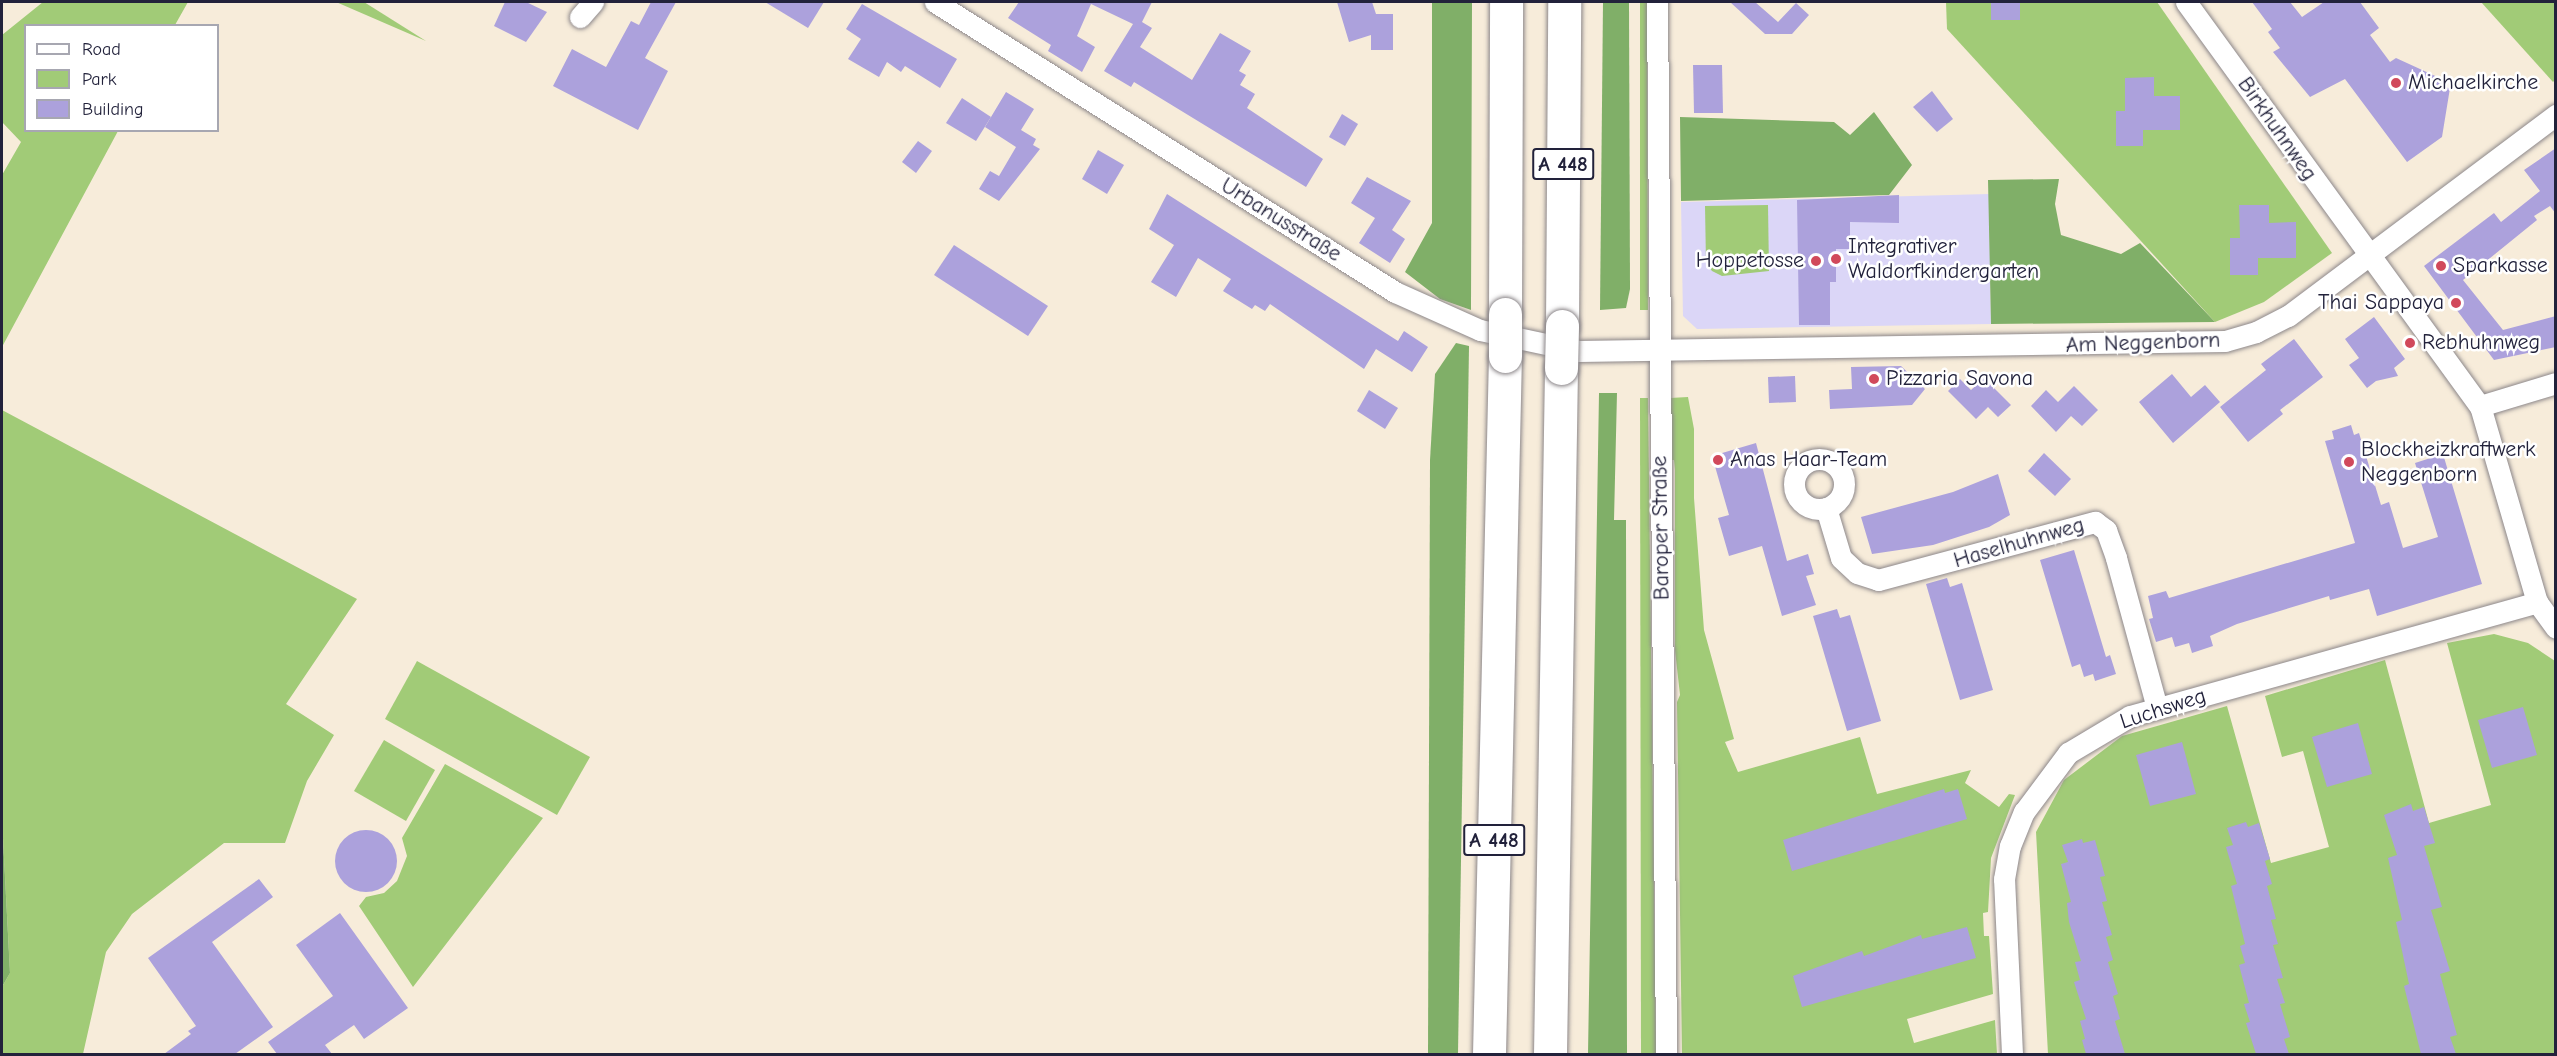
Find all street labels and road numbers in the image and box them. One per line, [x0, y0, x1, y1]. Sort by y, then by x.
street label: Birkhuhnweg [2232, 72, 2322, 186]
road number: A 448 [1532, 146, 1594, 182]
street label: Urbanusstraße [1216, 172, 1346, 268]
street label: Am Neggenborn [2065, 327, 2221, 359]
street label: Baroper Straße [1647, 456, 1675, 600]
street label: Haselhuhnweg [1951, 512, 2087, 574]
street label: Luchsweg [2117, 683, 2209, 735]
road number: A 448 [1462, 822, 1526, 858]

